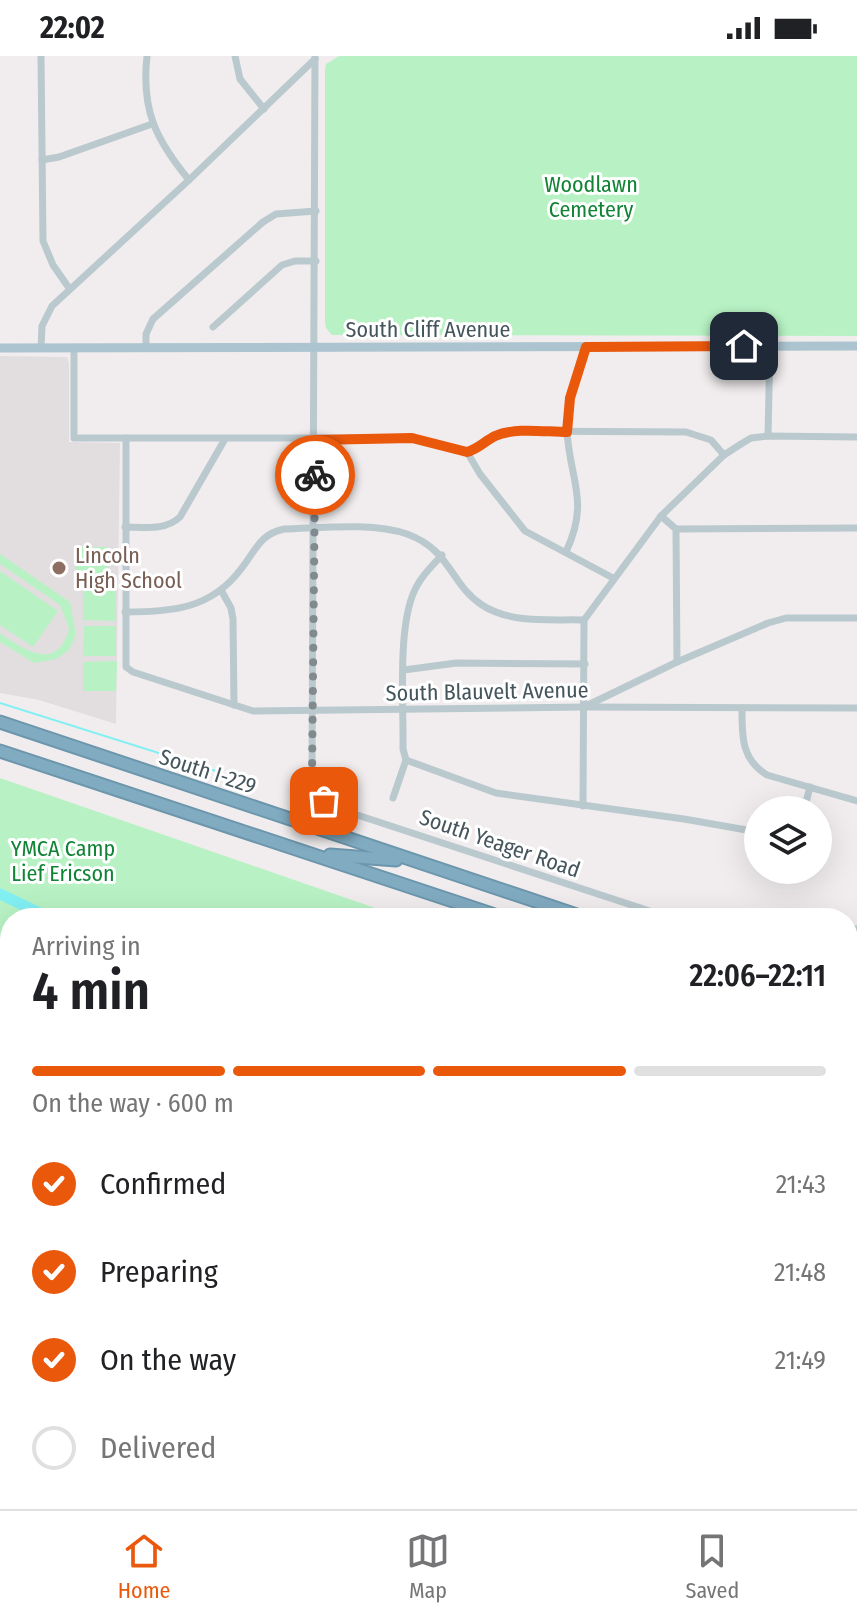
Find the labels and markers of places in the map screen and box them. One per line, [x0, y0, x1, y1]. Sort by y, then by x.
pin [710, 312, 778, 380]
place label: Lincoln High School [75, 542, 182, 594]
marker: Lincoln High School [50, 559, 68, 577]
pin [290, 767, 358, 835]

